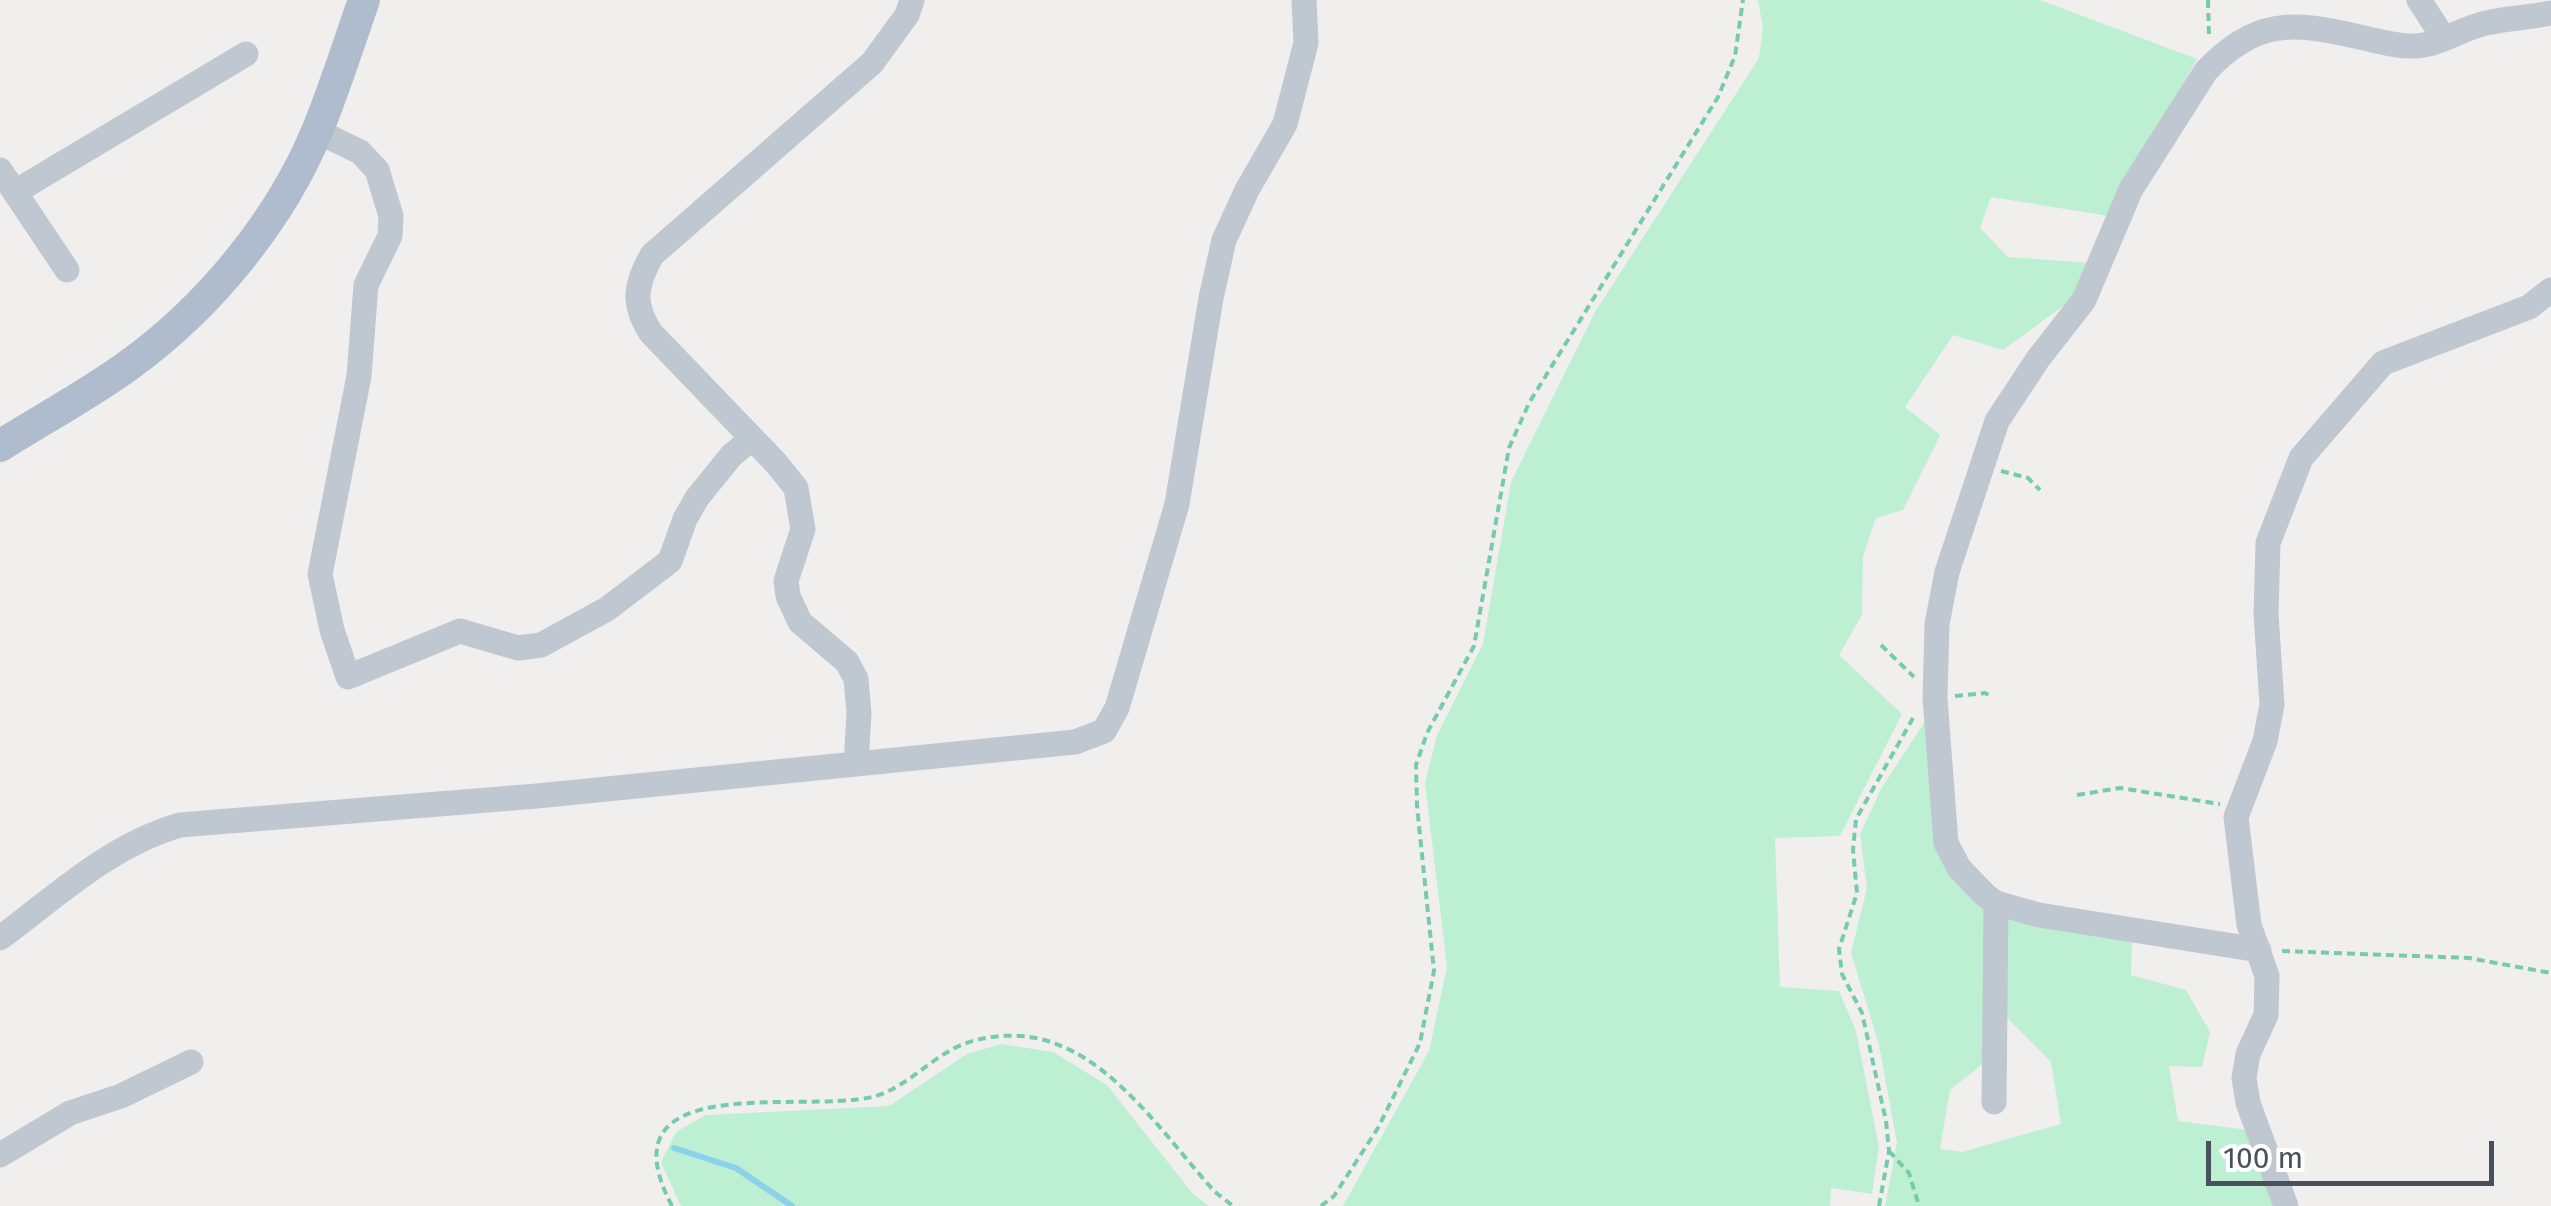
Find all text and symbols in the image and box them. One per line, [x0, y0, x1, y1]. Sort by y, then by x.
scale bar [2211, 1121, 2498, 1183]
text: 100 m [2223, 1140, 2303, 1176]

